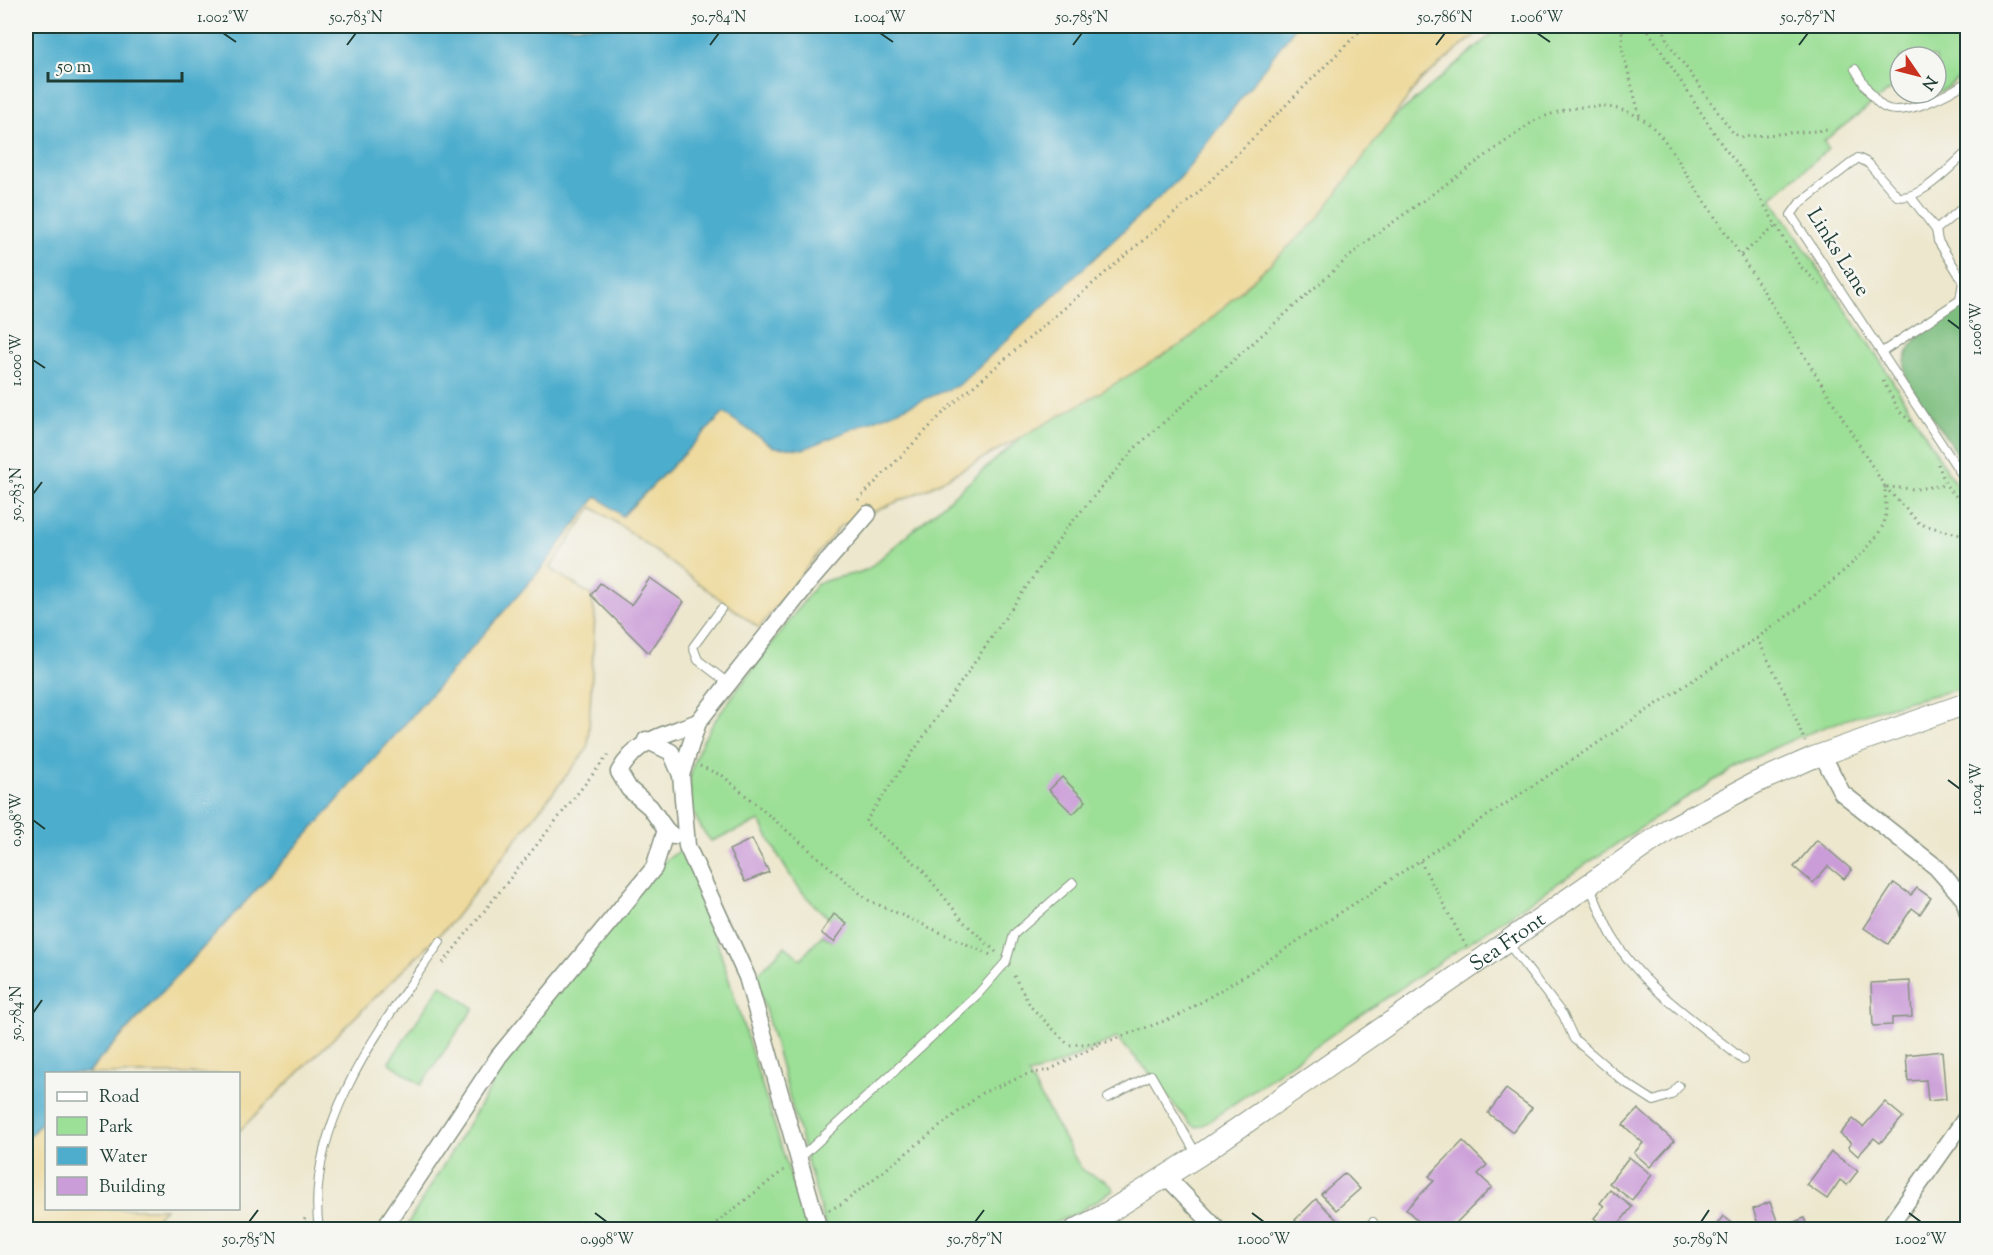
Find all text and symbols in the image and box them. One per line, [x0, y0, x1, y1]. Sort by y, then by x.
text: 1.002°W [197, 8, 249, 29]
text: 50.783°N [328, 8, 383, 29]
text: 50.784°N [691, 8, 746, 29]
text: 1.004°W [854, 8, 906, 29]
text: 50.785°N [1055, 8, 1108, 29]
text: 50.786°N [1417, 8, 1472, 29]
text: 1.006°W [1511, 8, 1564, 29]
text: 50.787°N [1780, 8, 1835, 29]
scale bar [48, 45, 182, 83]
north arrow [1888, 45, 1948, 105]
text: 50 m [56, 55, 92, 81]
text: N [1915, 70, 1941, 94]
street label: Links Lane [1798, 203, 1876, 303]
text: 1.006°W [1967, 302, 1988, 355]
text: 1.000°W [7, 333, 28, 386]
text: 50.783°N [7, 467, 28, 522]
text: 1.004°W [1967, 763, 1988, 815]
text: 0.998°W [7, 793, 28, 847]
street label: Sea Front [1464, 906, 1552, 980]
text: 50.784°N [7, 986, 28, 1041]
legend [45, 1072, 240, 1210]
text: Road [99, 1085, 139, 1111]
text: Park [99, 1115, 134, 1141]
text: Water [99, 1145, 148, 1171]
text: Building [99, 1175, 165, 1201]
text: 50.785°N [222, 1230, 275, 1251]
text: 0.998°W [580, 1230, 634, 1251]
text: 50.787°N [947, 1230, 1002, 1251]
text: 1.000°W [1238, 1230, 1291, 1251]
text: 50.789°N [1673, 1230, 1728, 1251]
text: 1.002°W [1895, 1230, 1947, 1251]

